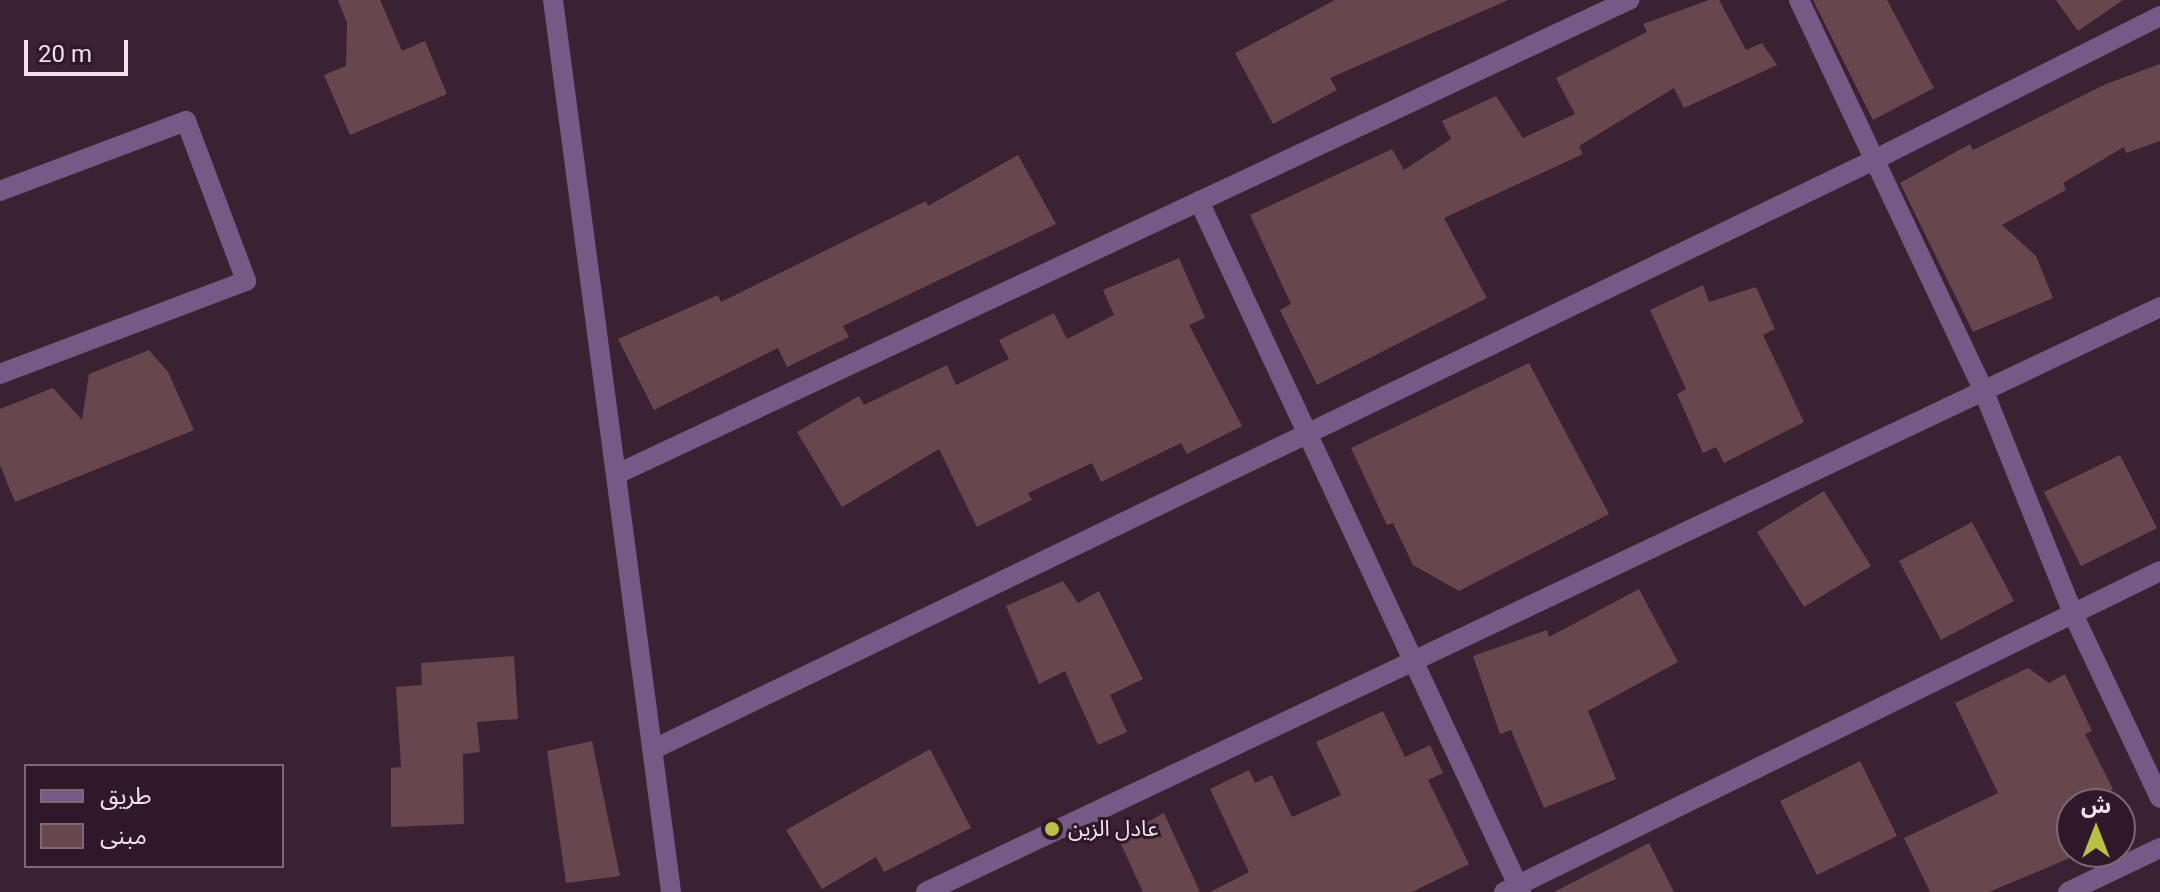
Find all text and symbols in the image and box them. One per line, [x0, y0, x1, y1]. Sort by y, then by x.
scale bar [28, 24, 132, 74]
text: 20 m [38, 40, 92, 68]
legend [24, 764, 284, 868]
text: طريق [100, 782, 152, 810]
north arrow [2056, 788, 2136, 868]
text: ش [2081, 793, 2111, 818]
place label: عادل الزين [1068, 816, 1158, 842]
marker: عادل الزين [1043, 820, 1061, 838]
text: مبنى [100, 822, 147, 850]

